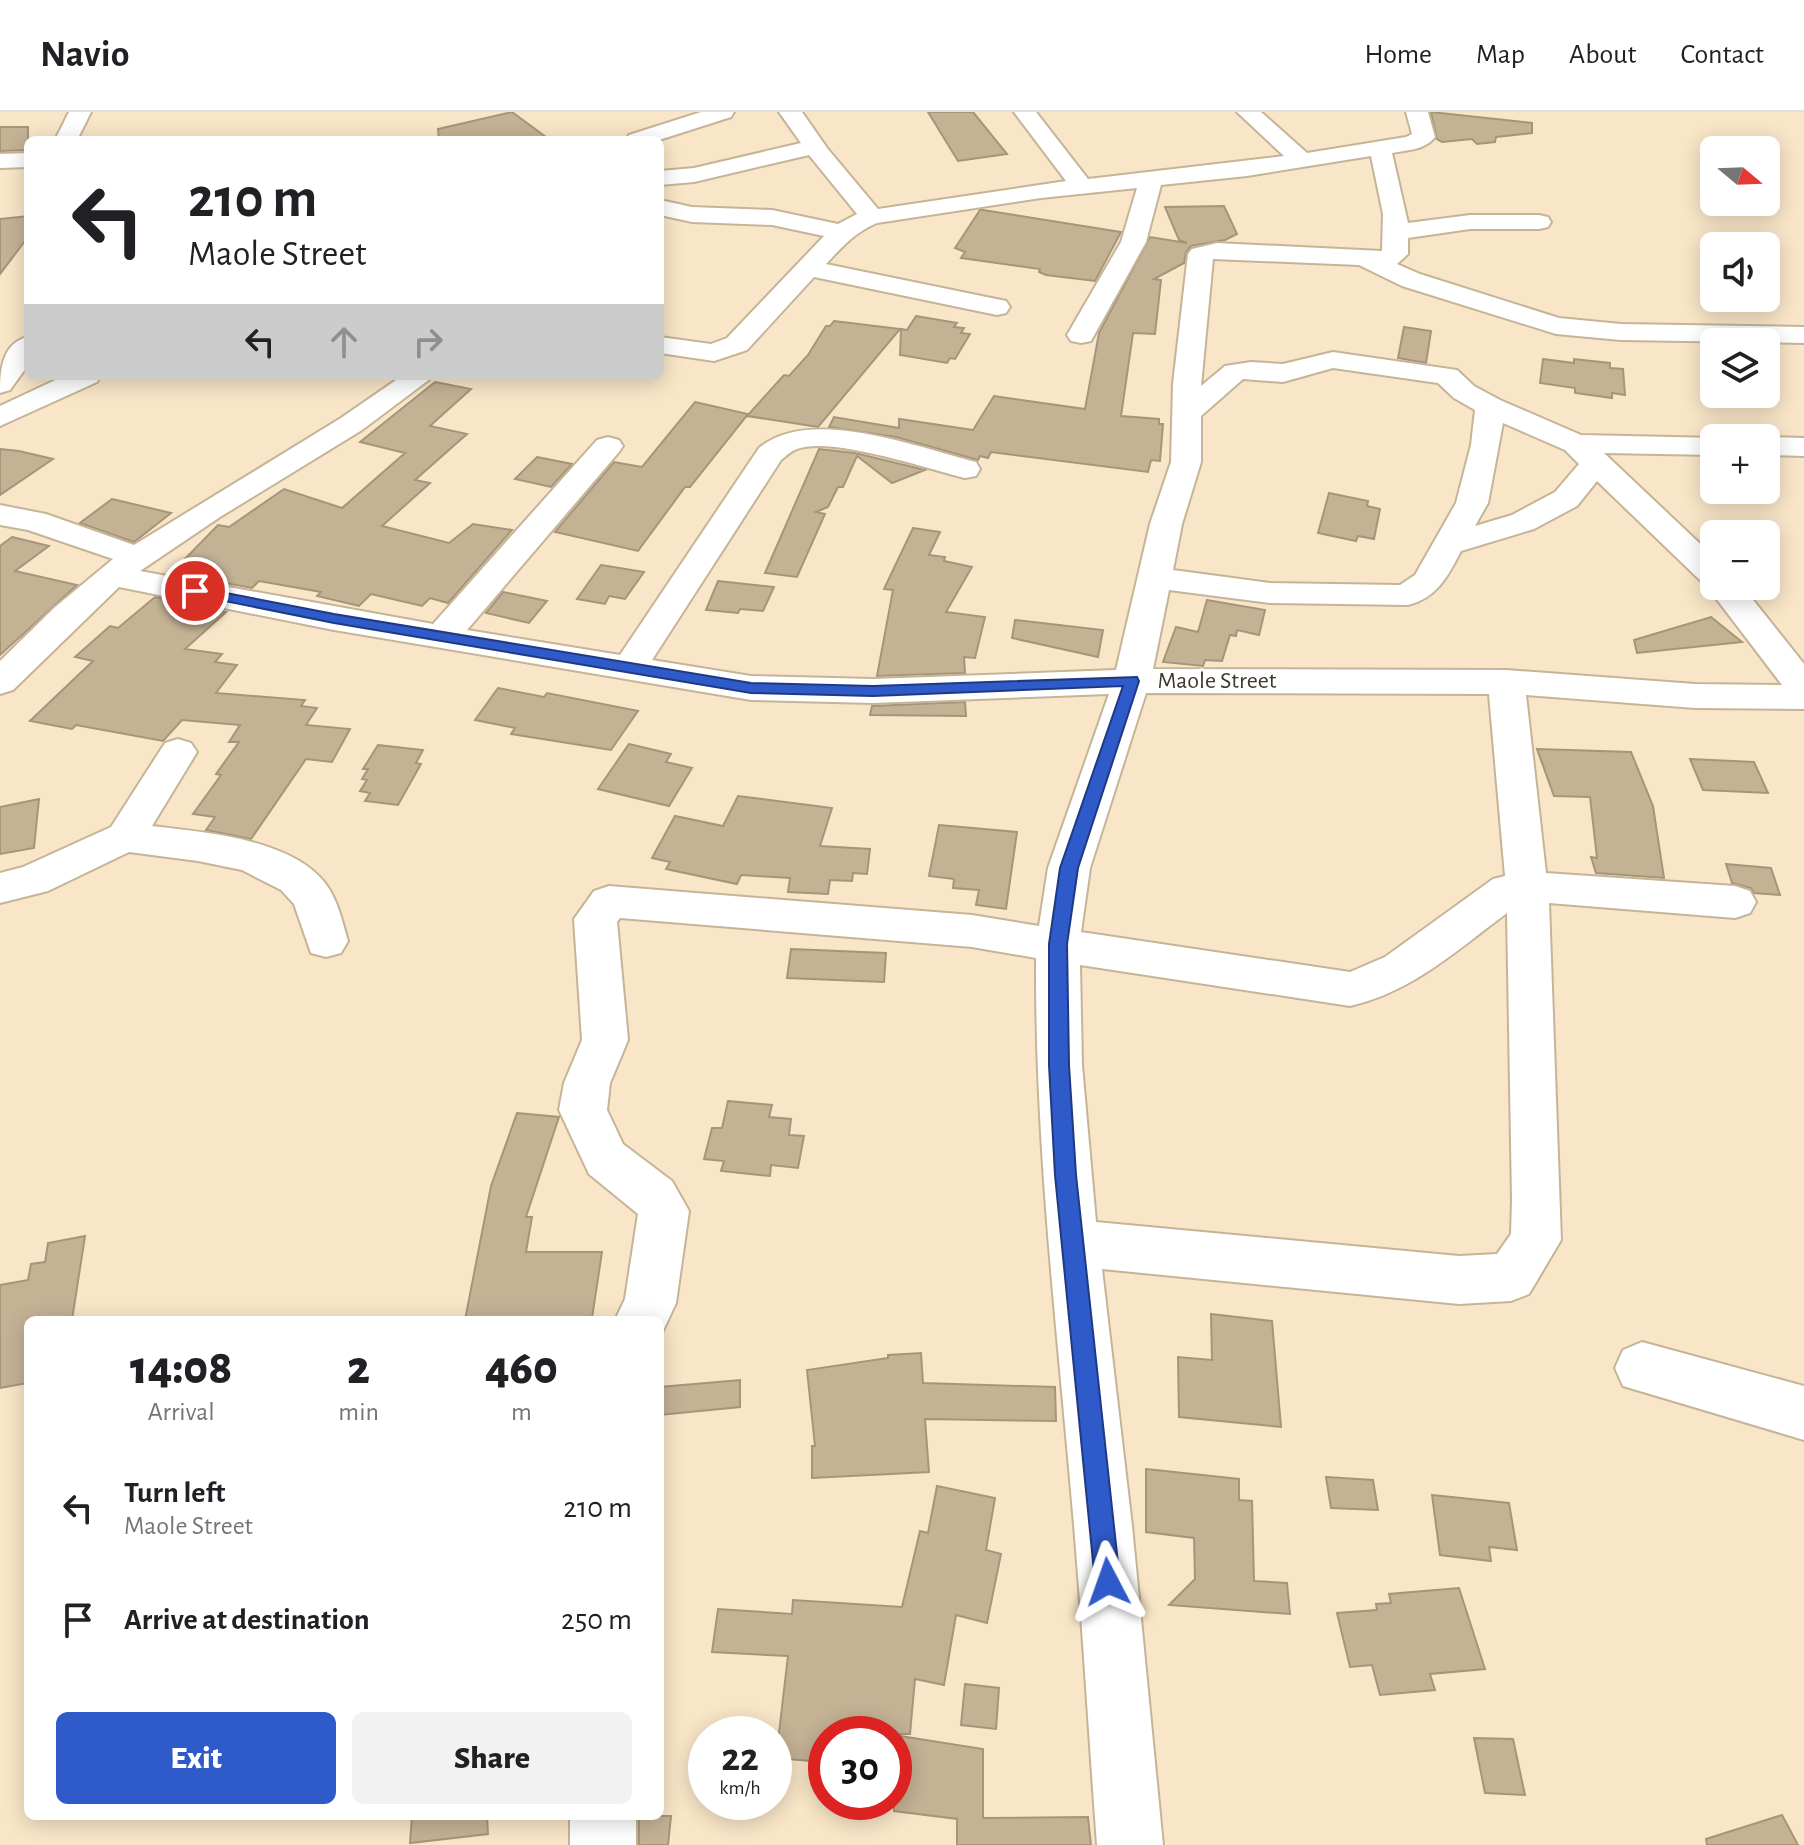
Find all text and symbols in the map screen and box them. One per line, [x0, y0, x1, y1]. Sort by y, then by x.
text: Navio [40, 36, 129, 74]
text: Home [1365, 41, 1432, 69]
text: Map [1476, 41, 1525, 69]
text: About [1569, 41, 1637, 69]
text: Contact [1681, 41, 1764, 69]
north arrow [1700, 136, 1780, 216]
map controls [1700, 136, 1780, 600]
icon: left [56, 168, 160, 272]
text: 210 m [188, 171, 317, 227]
button: sound [1700, 232, 1780, 312]
text: Maole Street [188, 236, 367, 272]
icon: left [238, 320, 282, 364]
icon: ahead [322, 320, 366, 364]
icon: right [406, 320, 450, 364]
button: layers [1700, 328, 1780, 408]
button: + [1700, 424, 1780, 504]
button: − [1700, 520, 1780, 600]
pin [161, 557, 229, 625]
icon: arrive [173, 569, 217, 613]
street label: Maole Street [1158, 669, 1277, 693]
text: 14:08 [130, 1345, 232, 1393]
text: 2 [347, 1345, 370, 1393]
text: 460 [485, 1345, 558, 1393]
text: Arrival [148, 1399, 215, 1425]
text: min [338, 1399, 379, 1425]
text: m [511, 1399, 532, 1425]
text: Turn left [124, 1478, 225, 1508]
icon: left [56, 1486, 100, 1530]
text: 210 m [563, 1493, 632, 1523]
text: Maole Street [124, 1513, 253, 1539]
position arrow [1066, 1540, 1150, 1624]
icon: arrive [56, 1598, 100, 1642]
text: Arrive at destination [124, 1605, 370, 1635]
text: 250 m [561, 1605, 632, 1635]
button: Exit [56, 1712, 336, 1804]
button: Share [352, 1712, 632, 1804]
speed limit sign: 30 [808, 1716, 912, 1820]
text: 22 [721, 1738, 759, 1778]
text: km/h [719, 1778, 761, 1798]

